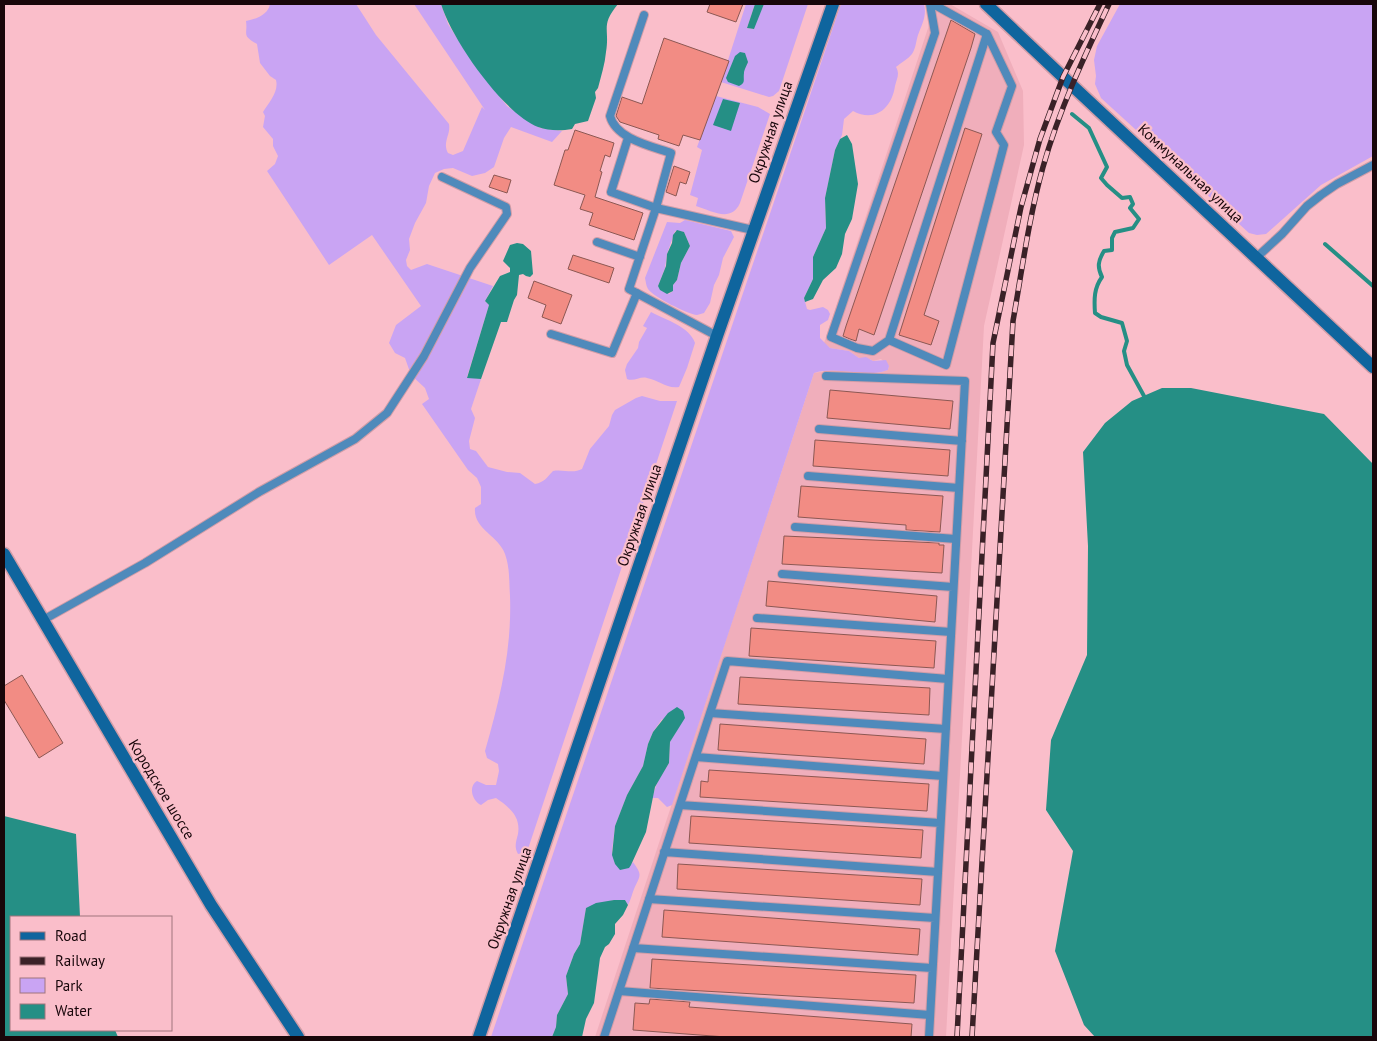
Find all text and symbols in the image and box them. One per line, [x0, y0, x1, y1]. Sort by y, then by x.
street label: Окружная улица [744, 78, 796, 186]
street label: Коммунальная улица [1134, 119, 1248, 227]
street label: Окружная улица [613, 461, 665, 569]
street label: Кородское шоссе [125, 736, 199, 842]
street label: Окружная улица [483, 844, 535, 952]
legend [10, 916, 172, 1031]
text: Road [55, 926, 87, 945]
text: Railway [55, 951, 105, 970]
text: Park [55, 976, 83, 995]
text: Water [55, 1001, 92, 1020]

